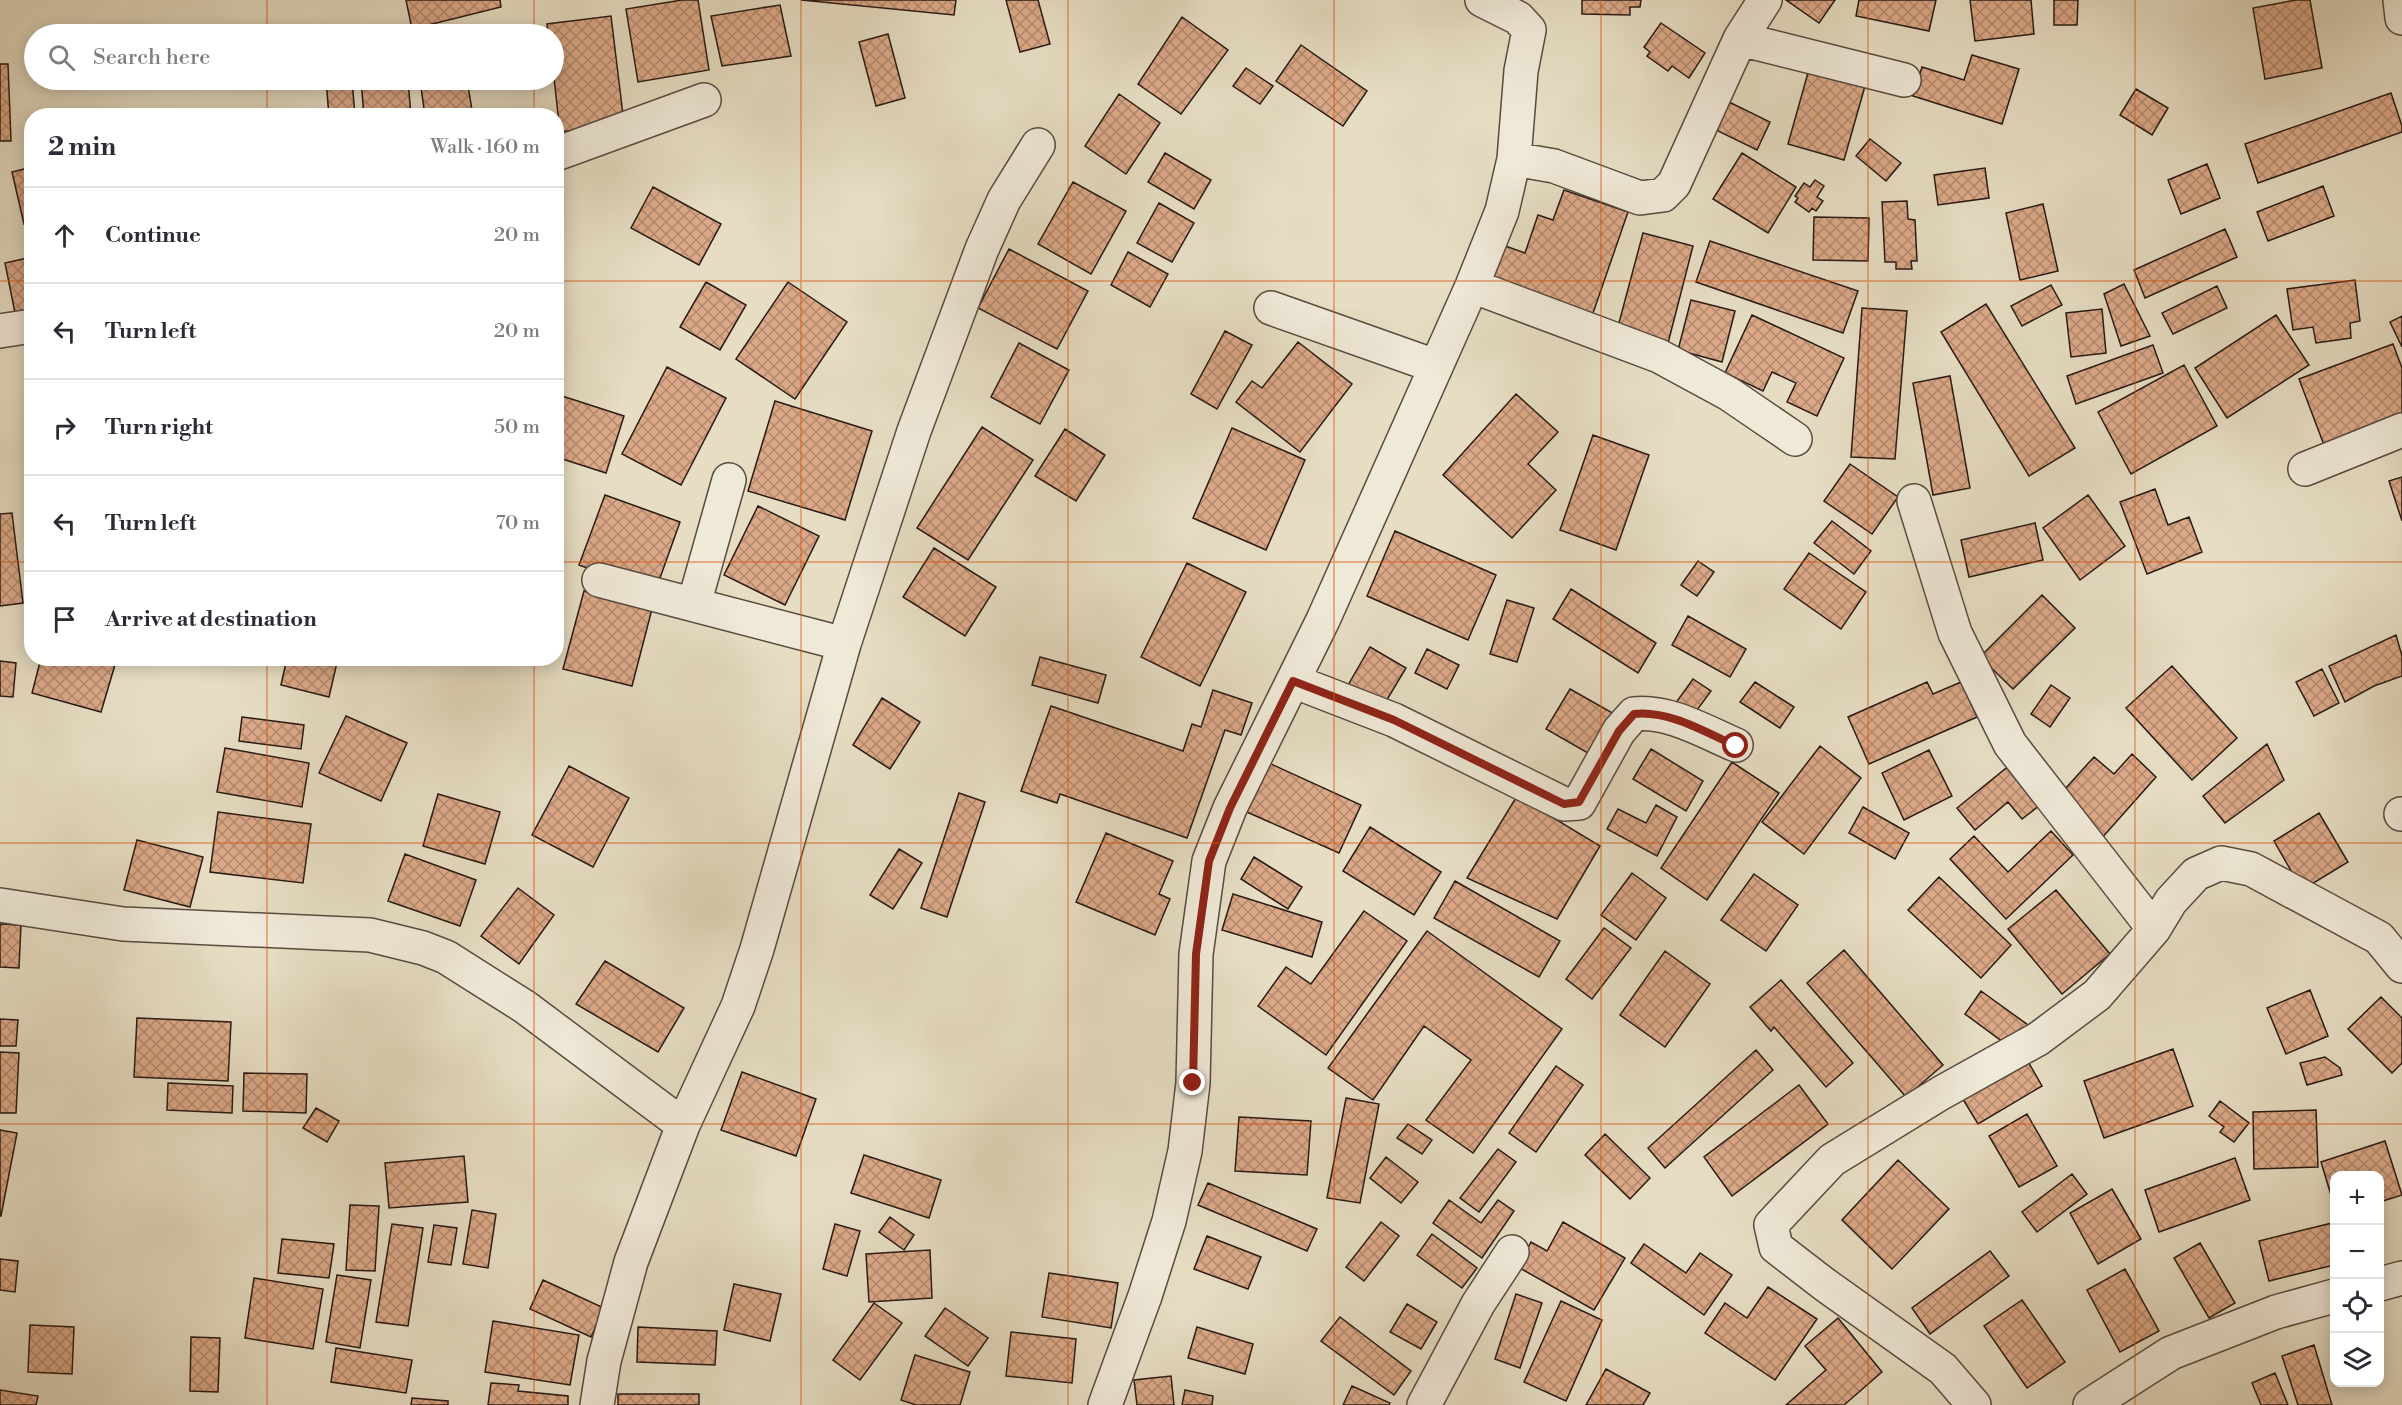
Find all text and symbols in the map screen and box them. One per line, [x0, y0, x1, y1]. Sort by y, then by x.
search box [24, 24, 564, 90]
icon: search [45, 41, 78, 74]
text: Search here [93, 44, 210, 71]
text: 2 min [48, 131, 116, 163]
text: Walk · 160 m [430, 135, 540, 160]
icon: ahead [48, 219, 81, 252]
text: Continue [105, 222, 201, 249]
text: 20 m [494, 223, 540, 248]
icon: left [48, 315, 81, 348]
text: Turn left [105, 318, 196, 345]
text: 20 m [494, 319, 540, 344]
icon: right [48, 411, 81, 444]
text: Turn right [105, 414, 213, 441]
text: 50 m [494, 415, 540, 440]
icon: left [48, 507, 81, 540]
text: Turn left [105, 510, 196, 537]
text: 70 m [496, 511, 540, 536]
icon: arrive [48, 603, 81, 636]
text: Arrive at destination [105, 606, 317, 633]
route start [1722, 732, 1748, 758]
route end [1179, 1069, 1205, 1095]
map controls [2330, 1171, 2384, 1387]
button: + [2330, 1171, 2384, 1225]
button: − [2330, 1225, 2384, 1279]
button: locate [2330, 1279, 2384, 1333]
button: layers [2330, 1333, 2384, 1387]

